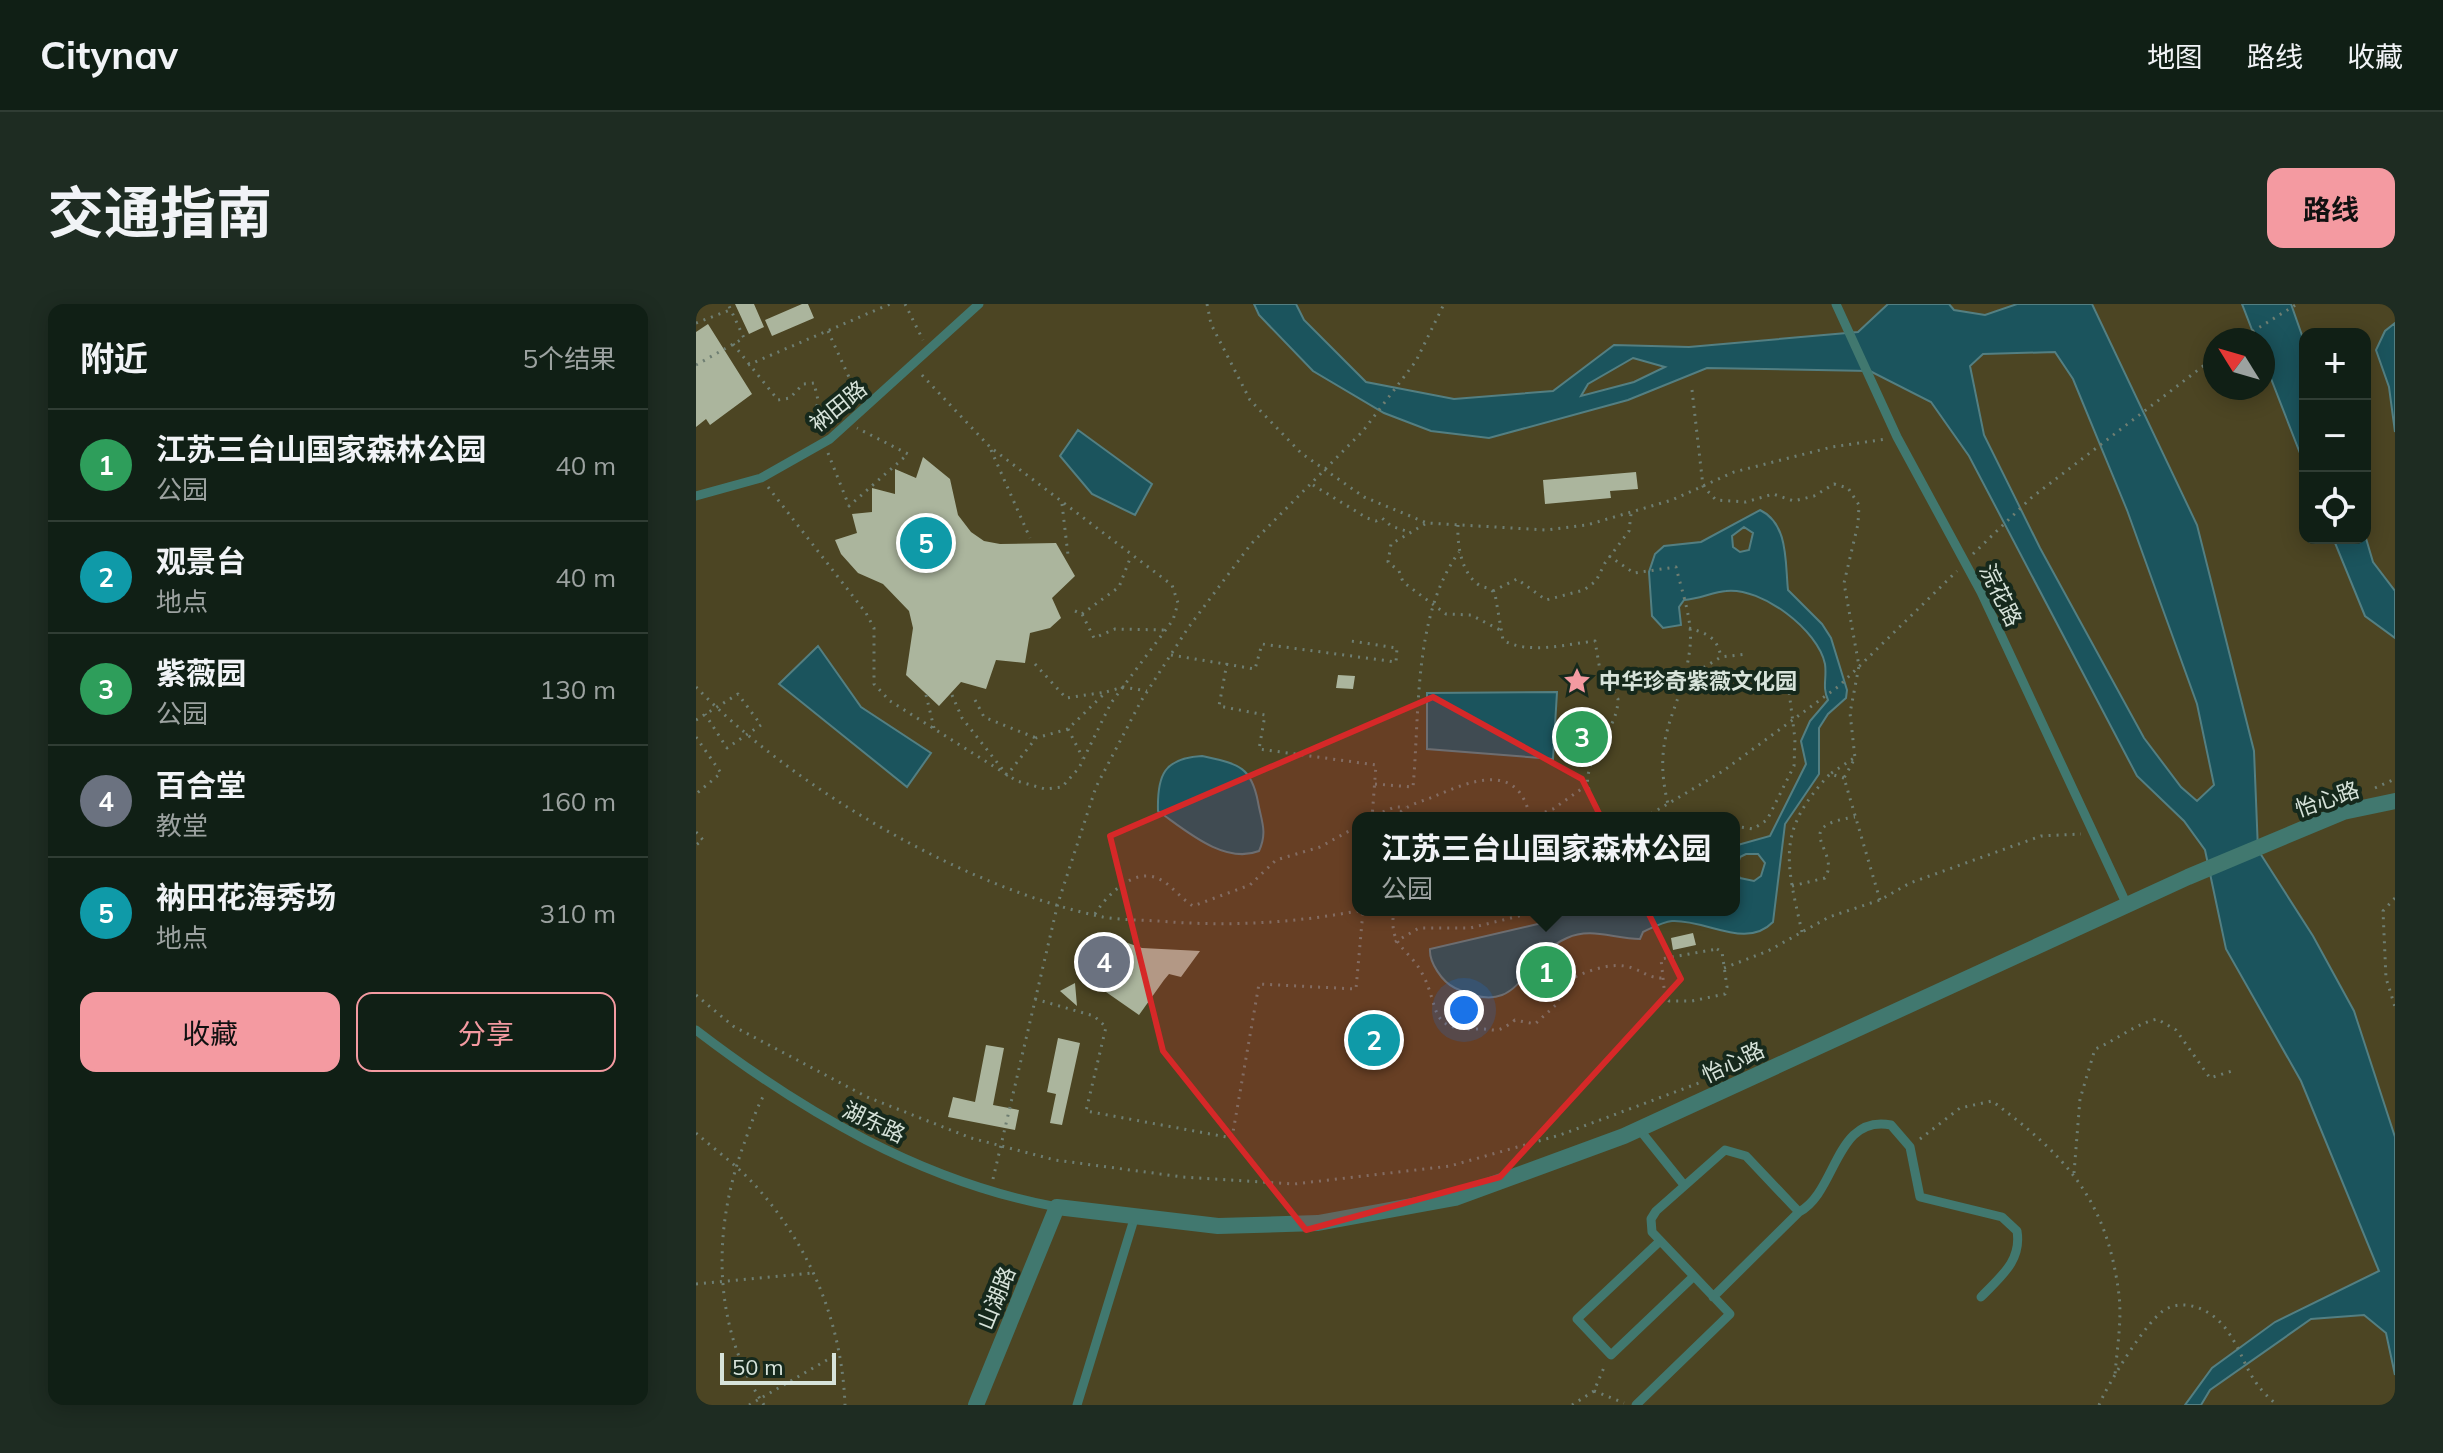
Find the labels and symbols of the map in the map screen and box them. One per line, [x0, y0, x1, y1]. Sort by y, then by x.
north arrow [2203, 328, 2275, 400]
street label: 衲田路 [804, 374, 872, 438]
pin: 5 [900, 513, 952, 573]
street label: 浣花路 [1974, 559, 2028, 631]
place icon: 中华珍奇紫薇文化园 [1562, 666, 1592, 696]
place label: 中华珍奇紫薇文化园 [1599, 667, 1797, 695]
pin: 3 [1556, 707, 1608, 767]
street label: 怡心路 [2291, 775, 2363, 823]
pin: 4 [1078, 932, 1130, 992]
pin: 1 [1520, 942, 1572, 1002]
your location [1444, 990, 1484, 1030]
pin: 2 [1348, 1010, 1400, 1070]
street label: 怡心路 [1697, 1035, 1769, 1089]
street label: 湖东路 [838, 1095, 910, 1149]
street label: 山湖路 [971, 1262, 1021, 1334]
scale bar [720, 1349, 836, 1385]

